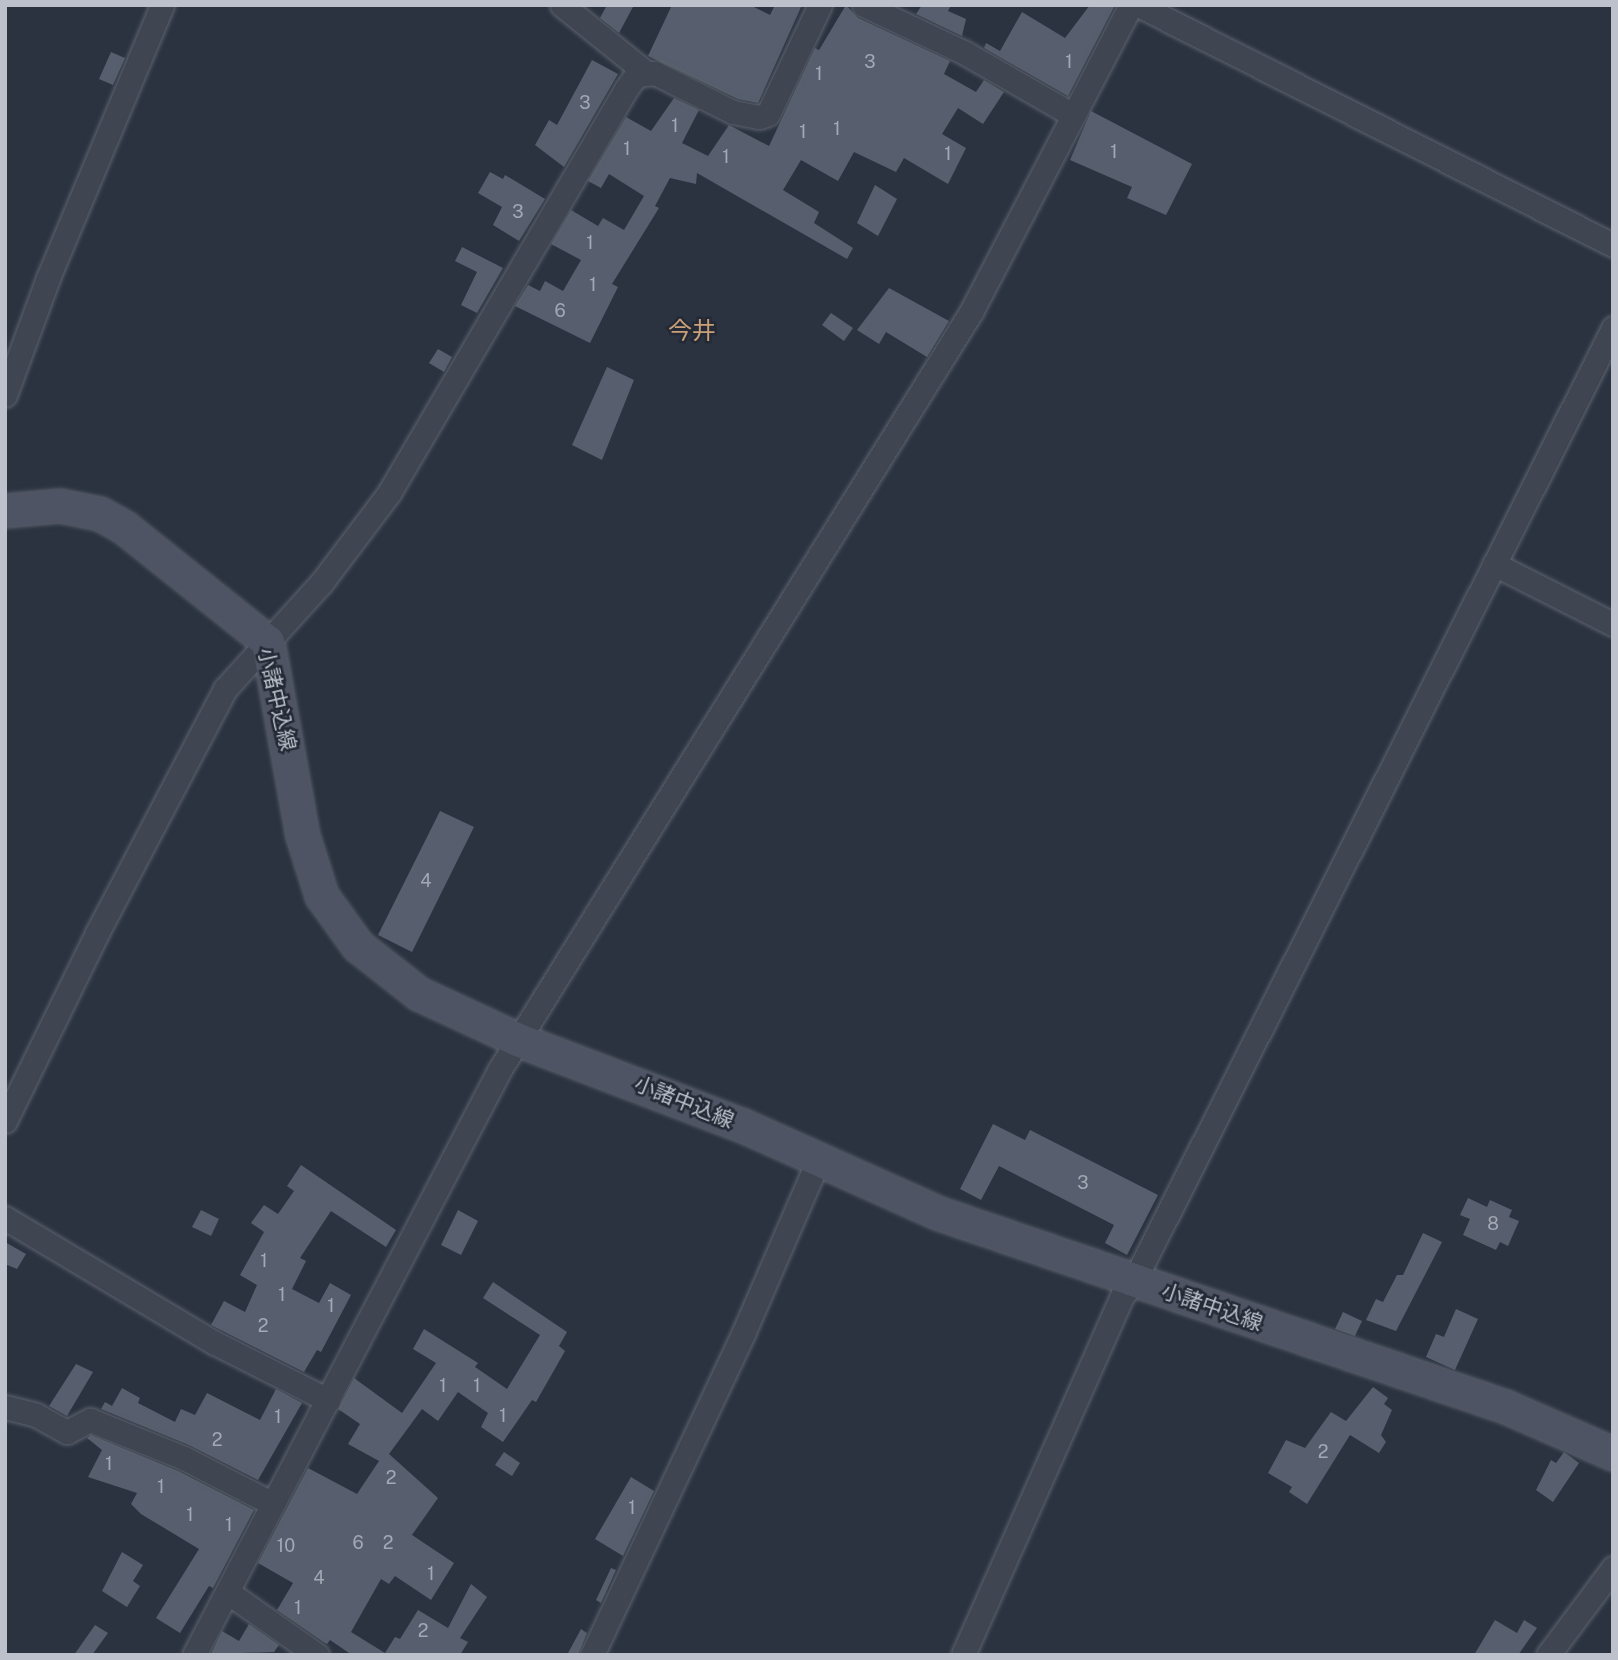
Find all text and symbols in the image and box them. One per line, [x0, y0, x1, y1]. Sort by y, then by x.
house number: 3 [864, 51, 876, 73]
house number: 1 [1065, 51, 1073, 73]
house number: 1 [815, 63, 823, 85]
house number: 3 [579, 92, 591, 114]
house number: 1 [671, 115, 679, 137]
house number: 1 [833, 118, 841, 140]
house number: 1 [799, 121, 807, 143]
house number: 1 [623, 138, 631, 160]
house number: 1 [1110, 141, 1118, 163]
house number: 1 [944, 143, 952, 165]
house number: 1 [722, 146, 730, 168]
house number: 3 [512, 201, 524, 223]
house number: 1 [586, 232, 594, 254]
house number: 1 [589, 274, 597, 296]
house number: 6 [554, 300, 566, 322]
district label: 今井 [668, 317, 716, 345]
street label: 小諸中込線 [253, 645, 301, 753]
house number: 4 [420, 870, 432, 892]
street label: 小諸中込線 [631, 1071, 737, 1133]
house number: 3 [1077, 1172, 1089, 1194]
house number: 8 [1487, 1213, 1499, 1235]
house number: 1 [260, 1250, 268, 1272]
street label: 小諸中込線 [1158, 1278, 1266, 1336]
house number: 1 [278, 1284, 286, 1306]
house number: 1 [327, 1295, 335, 1317]
house number: 2 [258, 1315, 268, 1337]
house number: 1 [439, 1375, 447, 1397]
house number: 1 [473, 1375, 481, 1397]
house number: 1 [499, 1405, 507, 1427]
house number: 1 [274, 1406, 282, 1428]
house number: 2 [212, 1429, 222, 1451]
house number: 2 [1318, 1441, 1328, 1463]
house number: 1 [105, 1453, 113, 1475]
house number: 2 [386, 1467, 396, 1489]
house number: 1 [157, 1476, 165, 1498]
house number: 1 [628, 1497, 636, 1519]
house number: 1 [186, 1504, 194, 1526]
house number: 1 [225, 1514, 233, 1536]
house number: 6 [352, 1532, 364, 1554]
house number: 2 [383, 1532, 393, 1554]
house number: 10 [277, 1535, 295, 1557]
house number: 1 [427, 1563, 435, 1585]
house number: 4 [313, 1567, 325, 1589]
house number: 1 [294, 1597, 302, 1619]
house number: 2 [418, 1620, 428, 1642]

